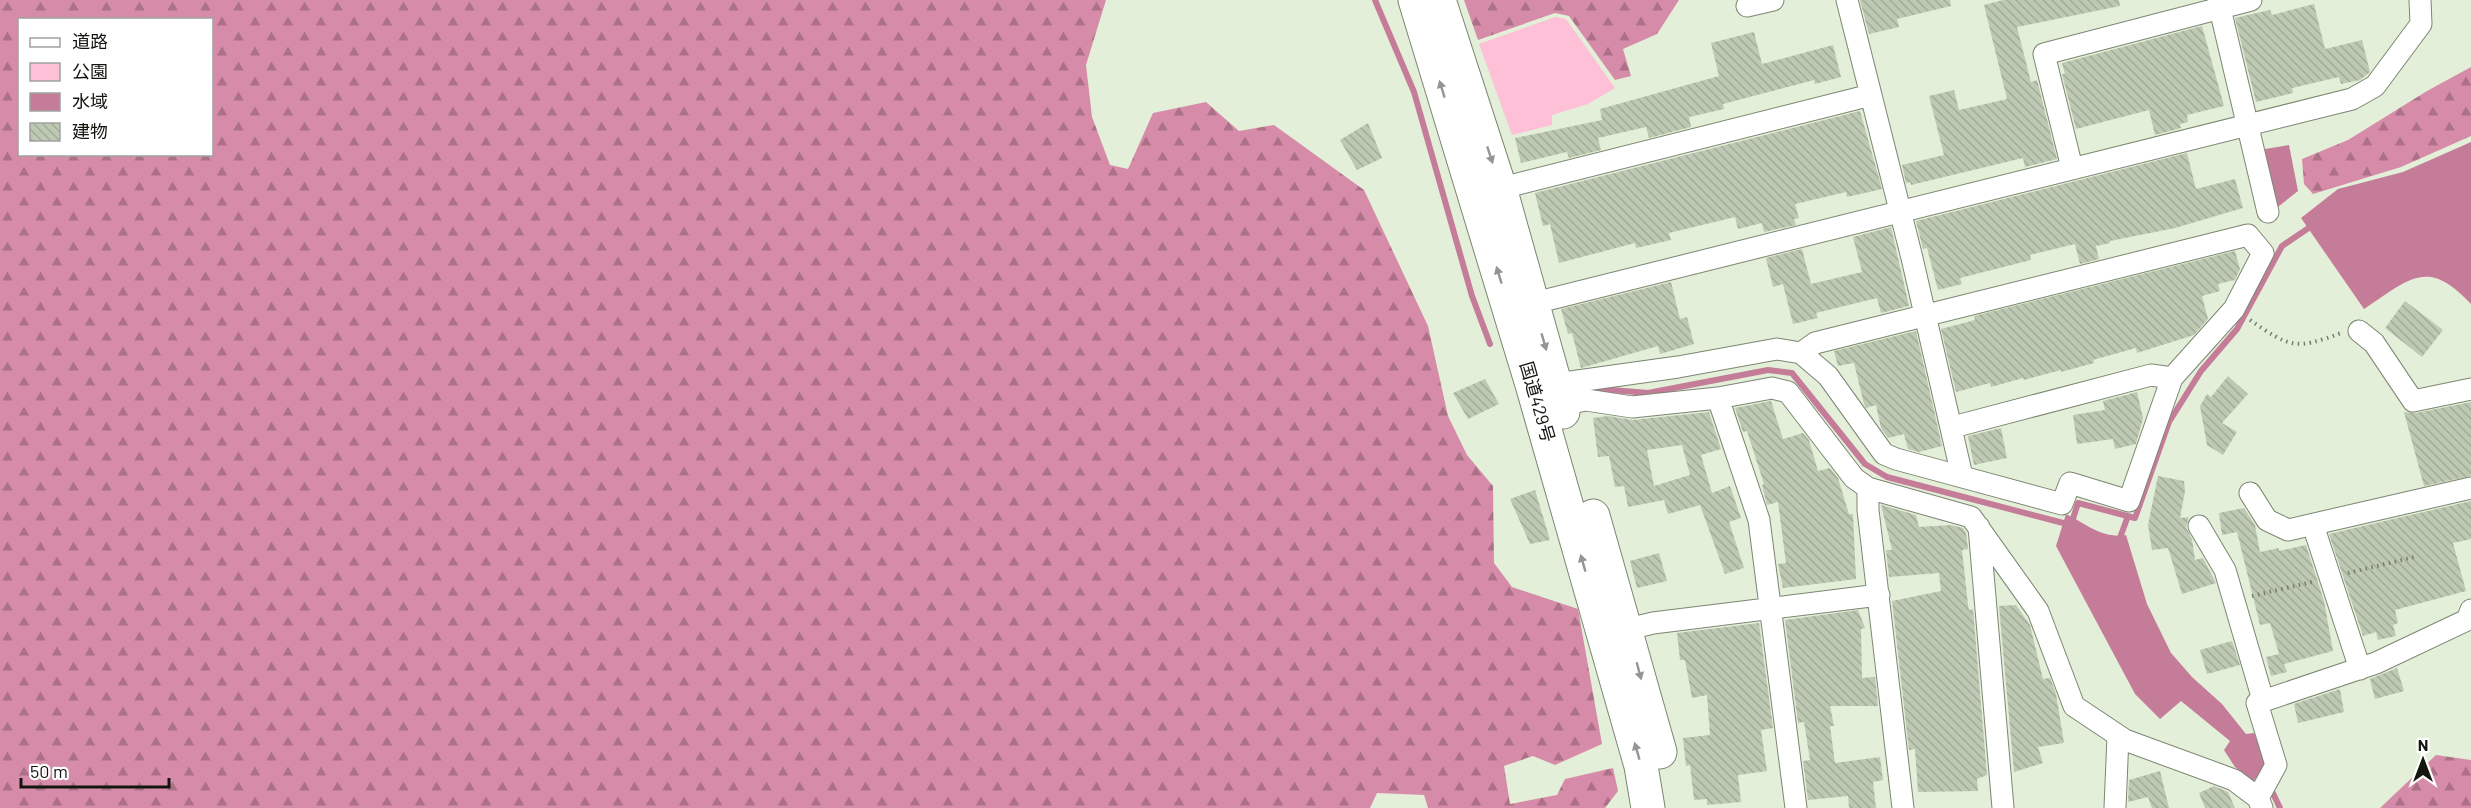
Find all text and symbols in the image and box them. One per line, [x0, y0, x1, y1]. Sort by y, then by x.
legend [18, 18, 213, 156]
text: 道路 [72, 30, 108, 52]
text: 公園 [72, 60, 108, 82]
one-way arrow [1437, 80, 1446, 98]
text: 水域 [72, 90, 108, 112]
text: 建物 [72, 120, 108, 142]
one-way arrow [1485, 146, 1495, 164]
one-way arrow [1494, 266, 1503, 284]
one-way arrow [1540, 334, 1549, 352]
street label: 国道429号 [1516, 359, 1560, 445]
one-way arrow [1578, 554, 1587, 572]
one-way arrow [1634, 662, 1644, 680]
north arrow [2393, 730, 2453, 790]
text: N [2418, 735, 2428, 754]
one-way arrow [1631, 742, 1641, 760]
scale bar [21, 751, 170, 789]
text: 50 m [30, 760, 68, 782]

